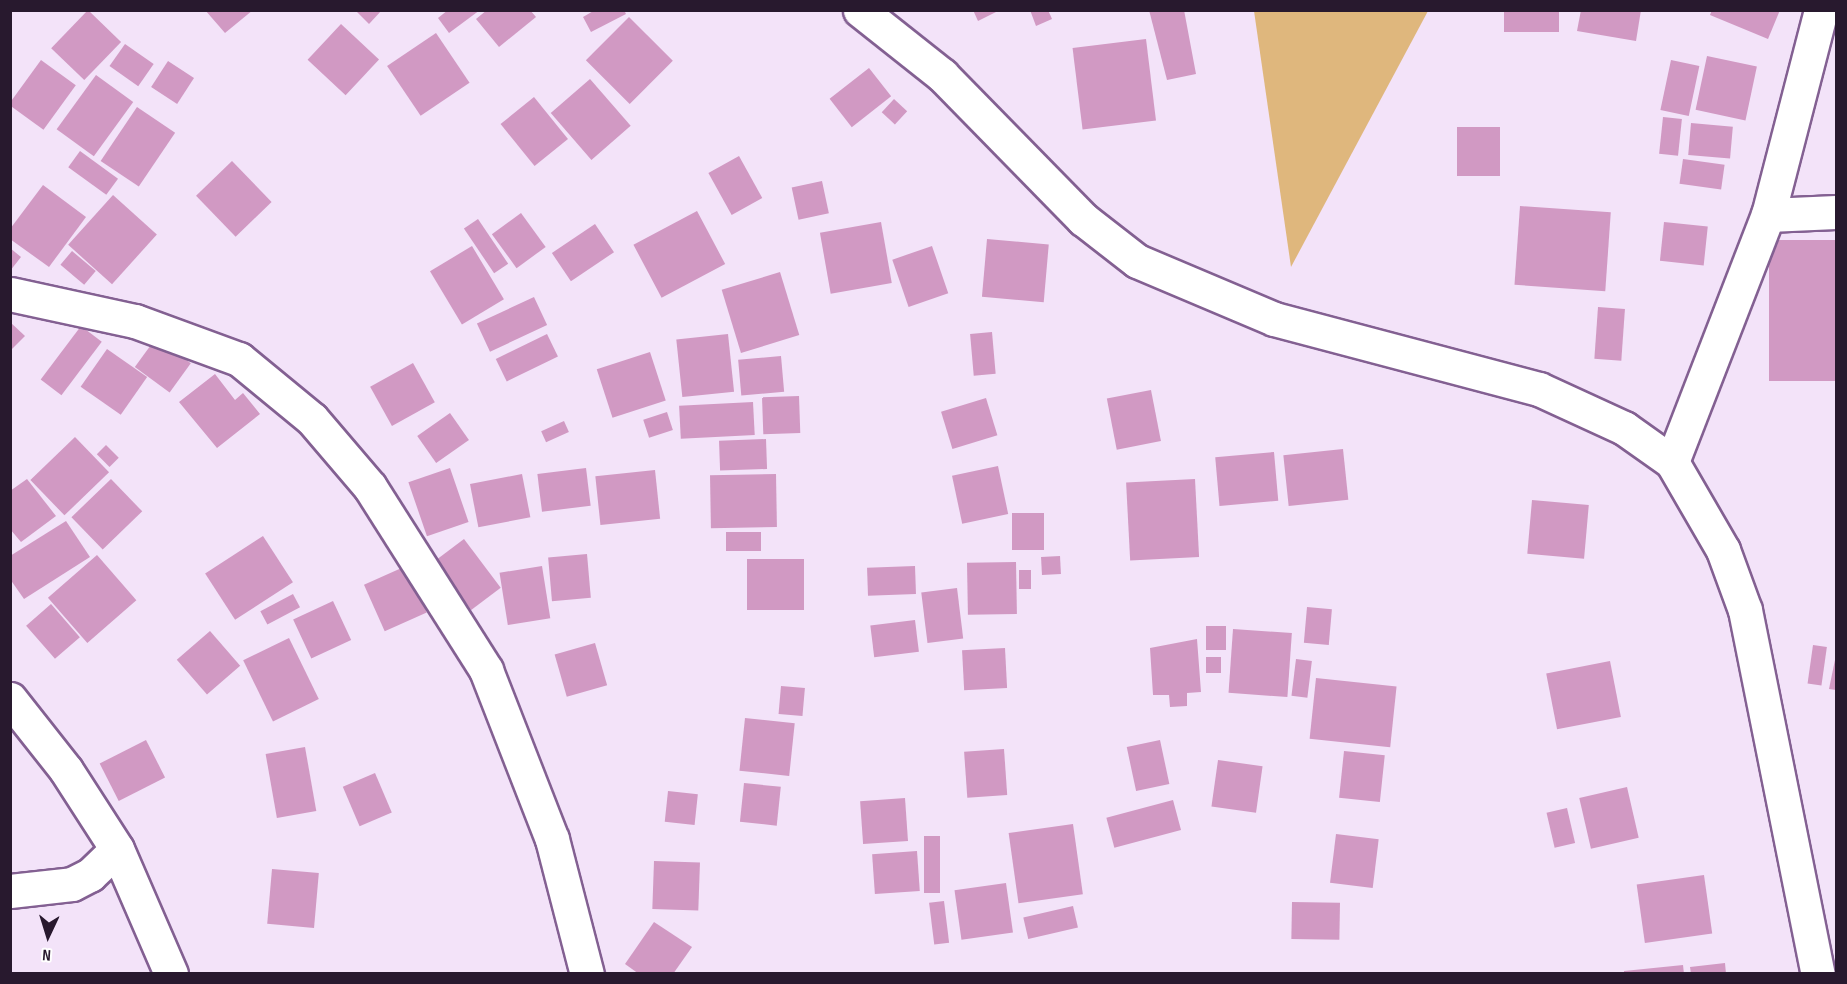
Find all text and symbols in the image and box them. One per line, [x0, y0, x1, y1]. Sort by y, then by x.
north arrow [18, 906, 78, 966]
text: N [42, 945, 52, 964]

